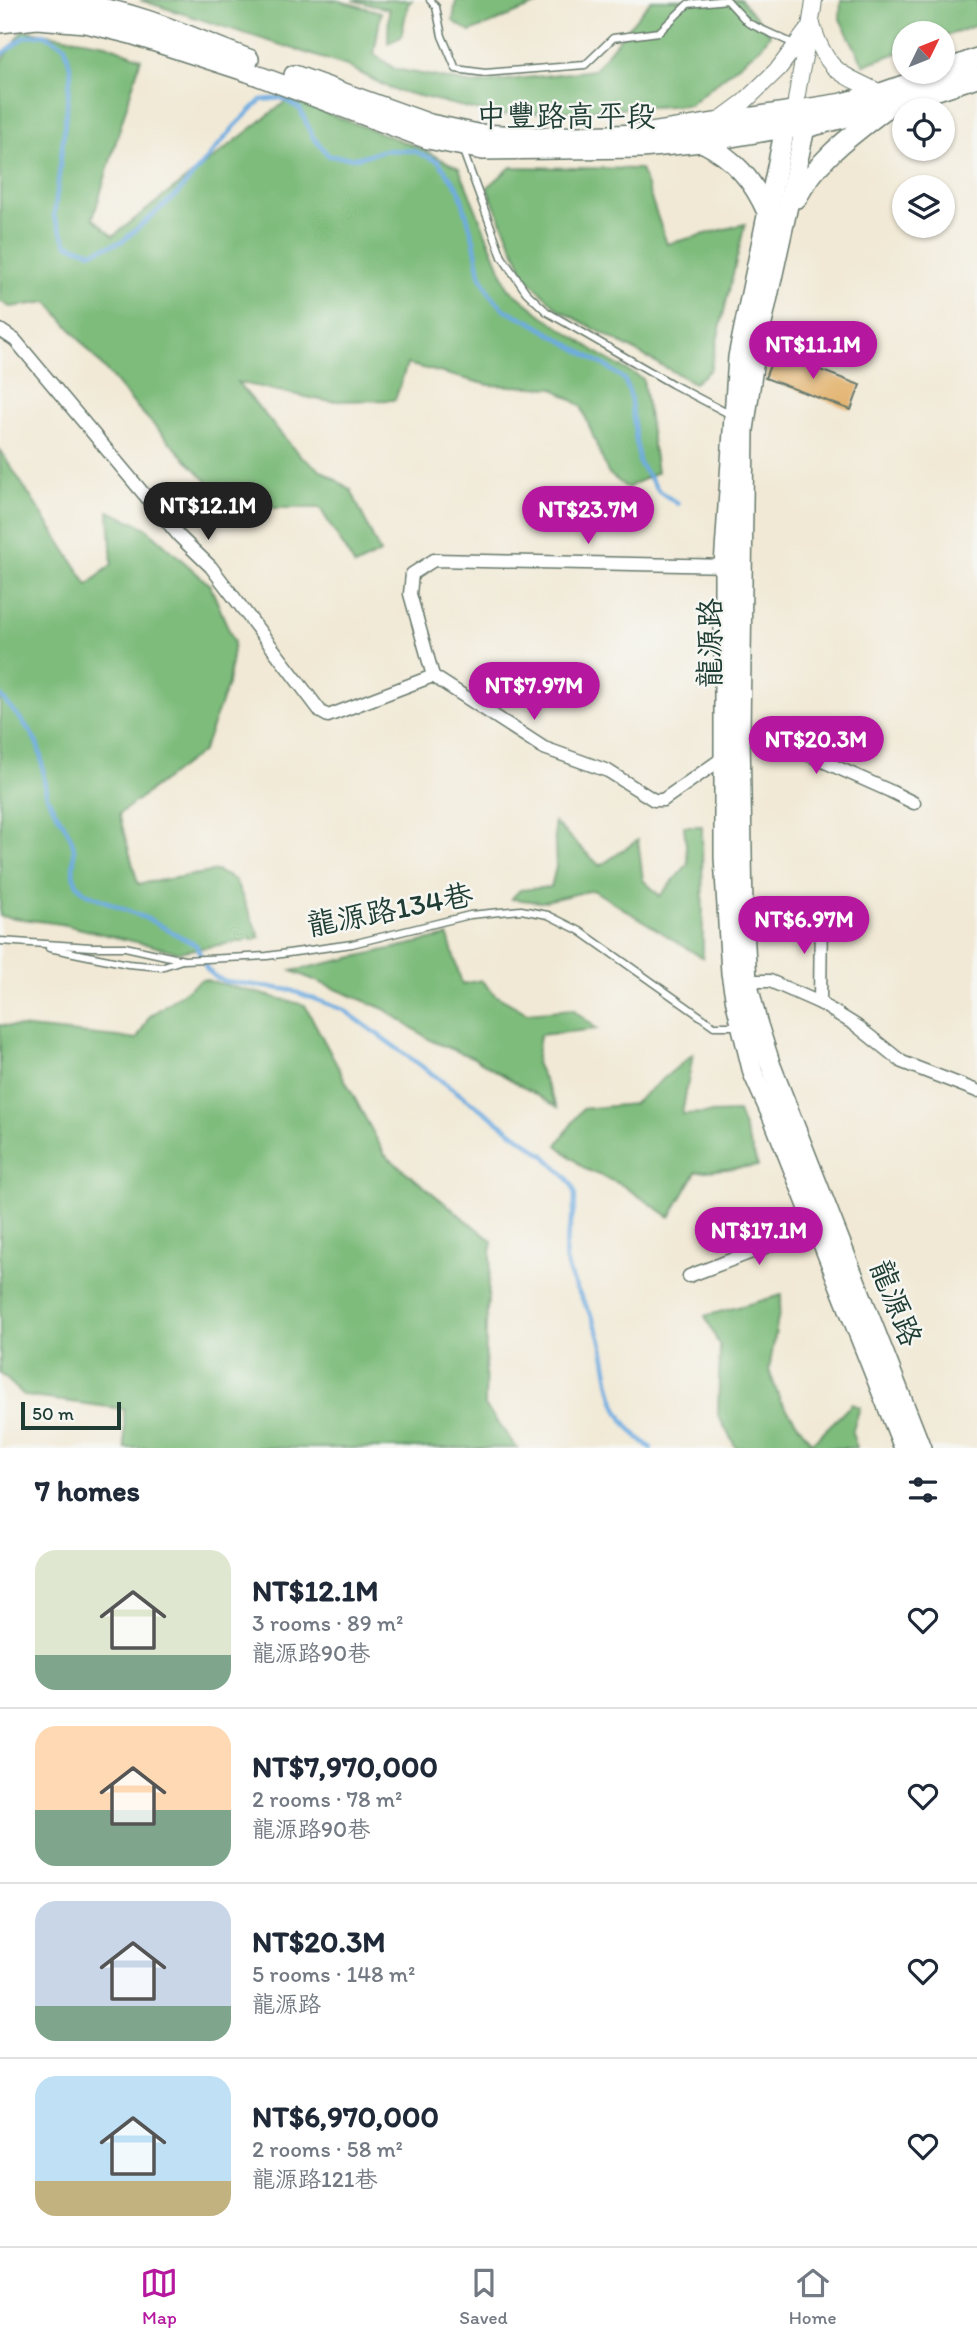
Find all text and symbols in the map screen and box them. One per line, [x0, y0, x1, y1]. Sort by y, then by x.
north arrow [892, 21, 956, 84]
map controls [892, 21, 955, 238]
street label: 中豐路高平段 [476, 97, 656, 134]
button: locate [892, 98, 955, 161]
button: layers [892, 175, 955, 238]
pin: NT$11.1M [741, 322, 885, 381]
text: NT$11.1M [765, 330, 861, 358]
pin: NT$12.1M [136, 482, 280, 542]
pin: NT$23.7M [516, 486, 660, 546]
text: NT$12.1M [159, 491, 257, 519]
text: NT$23.7M [538, 495, 638, 523]
street label: 龍源路 [691, 598, 728, 688]
pin: NT$7.97M [462, 662, 606, 722]
text: NT$7.97M [485, 671, 583, 699]
pin: NT$20.3M [744, 716, 888, 776]
text: NT$20.3M [765, 725, 867, 753]
street label: 龍源路134巷 [304, 875, 476, 944]
pin: NT$6.97M [732, 897, 876, 956]
text: NT$6.97M [754, 905, 854, 933]
pin: NT$17.1M [687, 1208, 831, 1267]
text: NT$17.1M [711, 1216, 807, 1244]
street label: 龍源路 [862, 1254, 930, 1351]
scale bar [21, 1399, 121, 1431]
text: 50 m [32, 1402, 74, 1425]
icon: filters [904, 1471, 942, 1509]
text: 7 homes [35, 1472, 140, 1509]
text: NT$12.1M [252, 1572, 379, 1609]
icon: home [91, 1578, 175, 1662]
icon: heart [904, 1601, 942, 1639]
text: 3 rooms · 89 m² [252, 1609, 403, 1637]
text: 龍源路90巷 [252, 1639, 370, 1667]
text: NT$7,970,000 [252, 1748, 438, 1785]
icon: home [91, 1754, 175, 1838]
icon: heart [904, 1777, 942, 1815]
text: 2 rooms · 78 m² [252, 1785, 402, 1813]
text: 龍源路90巷 [252, 1815, 370, 1843]
text: NT$20.3M [252, 1923, 386, 1960]
icon: home [91, 1929, 175, 2013]
icon: heart [904, 1952, 942, 1990]
text: 5 rooms · 148 m² [252, 1960, 415, 1988]
text: 龍源路 [252, 1990, 321, 2018]
text: NT$6,970,000 [252, 2098, 439, 2135]
icon: home [91, 2104, 175, 2188]
icon: heart [904, 2127, 942, 2165]
text: 2 rooms · 58 m² [252, 2135, 403, 2163]
text: 龍源路121巷 [252, 2165, 377, 2193]
tab: Map [140, 2264, 178, 2329]
tab: Saved [459, 2264, 508, 2329]
tab: Home [789, 2264, 837, 2329]

